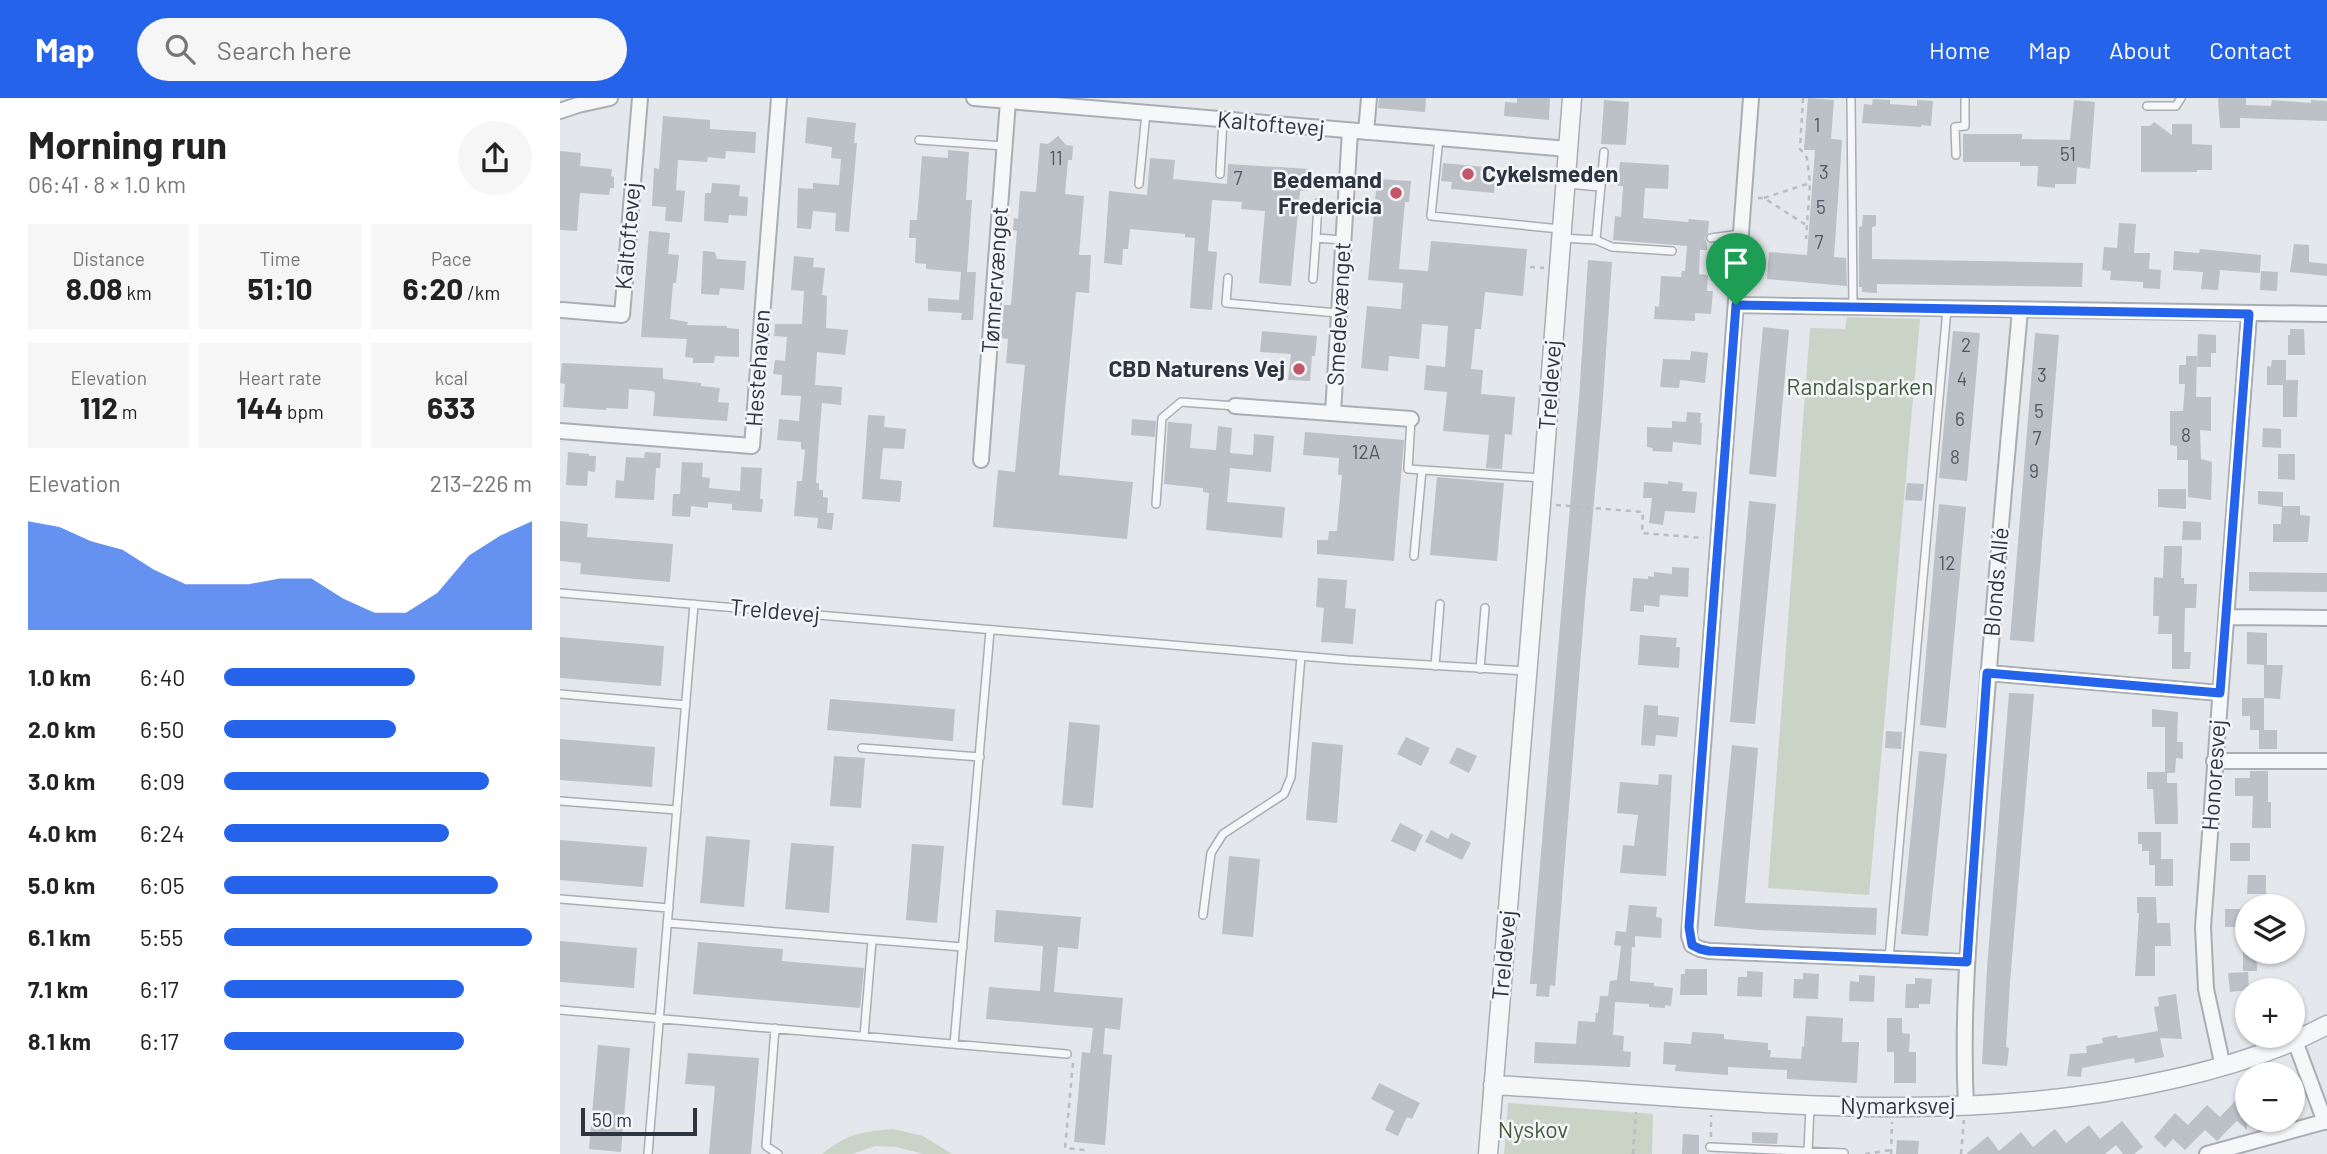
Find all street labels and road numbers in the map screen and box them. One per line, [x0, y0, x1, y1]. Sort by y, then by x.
street label: Kaltoftevej [1216, 104, 1326, 142]
street label: Kaltoftevej [608, 181, 646, 291]
street label: Tømrervænget [975, 206, 1013, 354]
street label: Smedevænget [1320, 241, 1356, 387]
street label: Hestehaven [739, 308, 775, 428]
street label: Treldevej [1532, 339, 1566, 431]
street label: Blonds Allé [1976, 526, 2014, 638]
street label: Treldevej [729, 592, 821, 628]
street label: Honoresvej [2195, 718, 2231, 831]
street label: Treldevej [1485, 909, 1521, 1001]
street label: Nymarksvej [1840, 1091, 1956, 1119]

